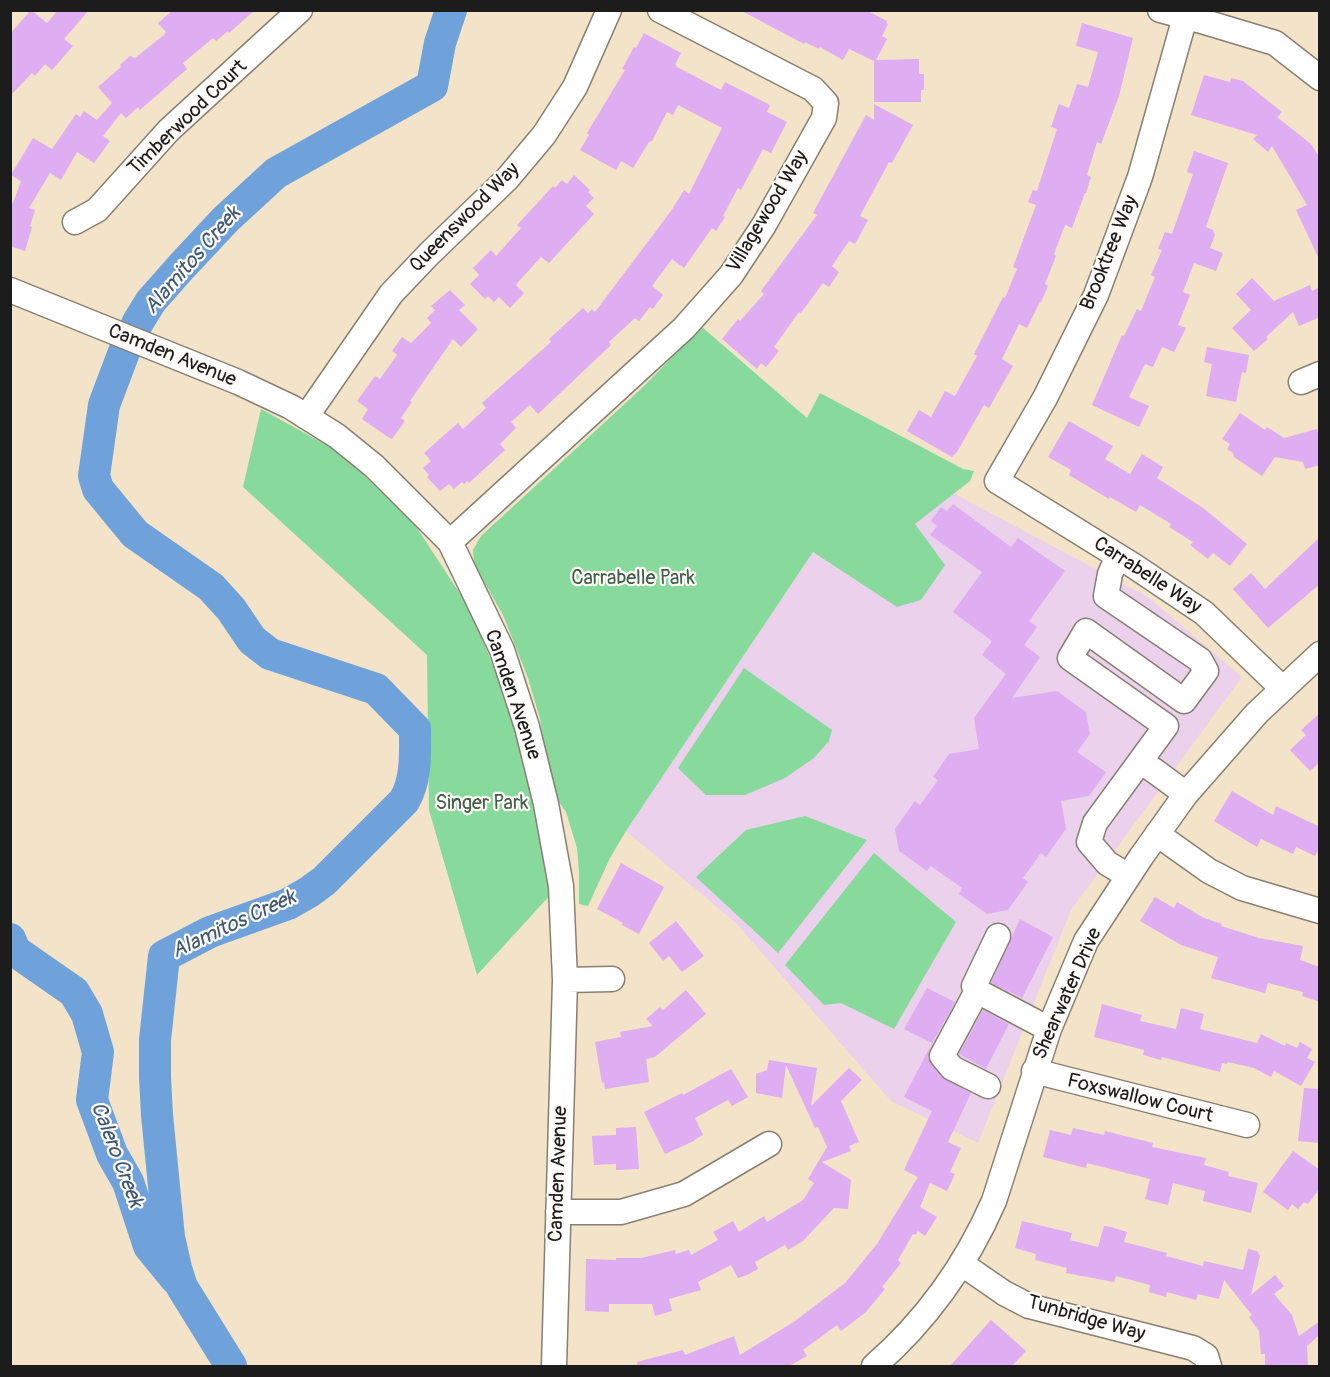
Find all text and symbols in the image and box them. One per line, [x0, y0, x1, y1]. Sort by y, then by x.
street label: Timberwood Court [123, 55, 253, 181]
street label: Villagewood Way [722, 147, 814, 277]
street label: Queenswood Way [405, 158, 525, 278]
street label: Brooktree Way [1076, 192, 1144, 314]
water label: Alamitos Creek [140, 202, 246, 320]
street label: Camden Avenue [104, 319, 240, 393]
street label: Carrabelle Way [1089, 532, 1205, 620]
park label: Carrabelle Park [571, 567, 695, 591]
street label: Camden Avenue [479, 627, 545, 763]
park label: Singer Park [436, 792, 528, 816]
water label: Alamitos Creek [168, 885, 300, 965]
street label: Shearwater Drive [1028, 924, 1108, 1064]
street label: Foxswallow Court [1065, 1069, 1215, 1129]
water label: Calero Creek [84, 1099, 148, 1211]
street label: Camden Avenue [545, 1106, 573, 1242]
street label: Tunbridge Way [1024, 1291, 1148, 1347]

